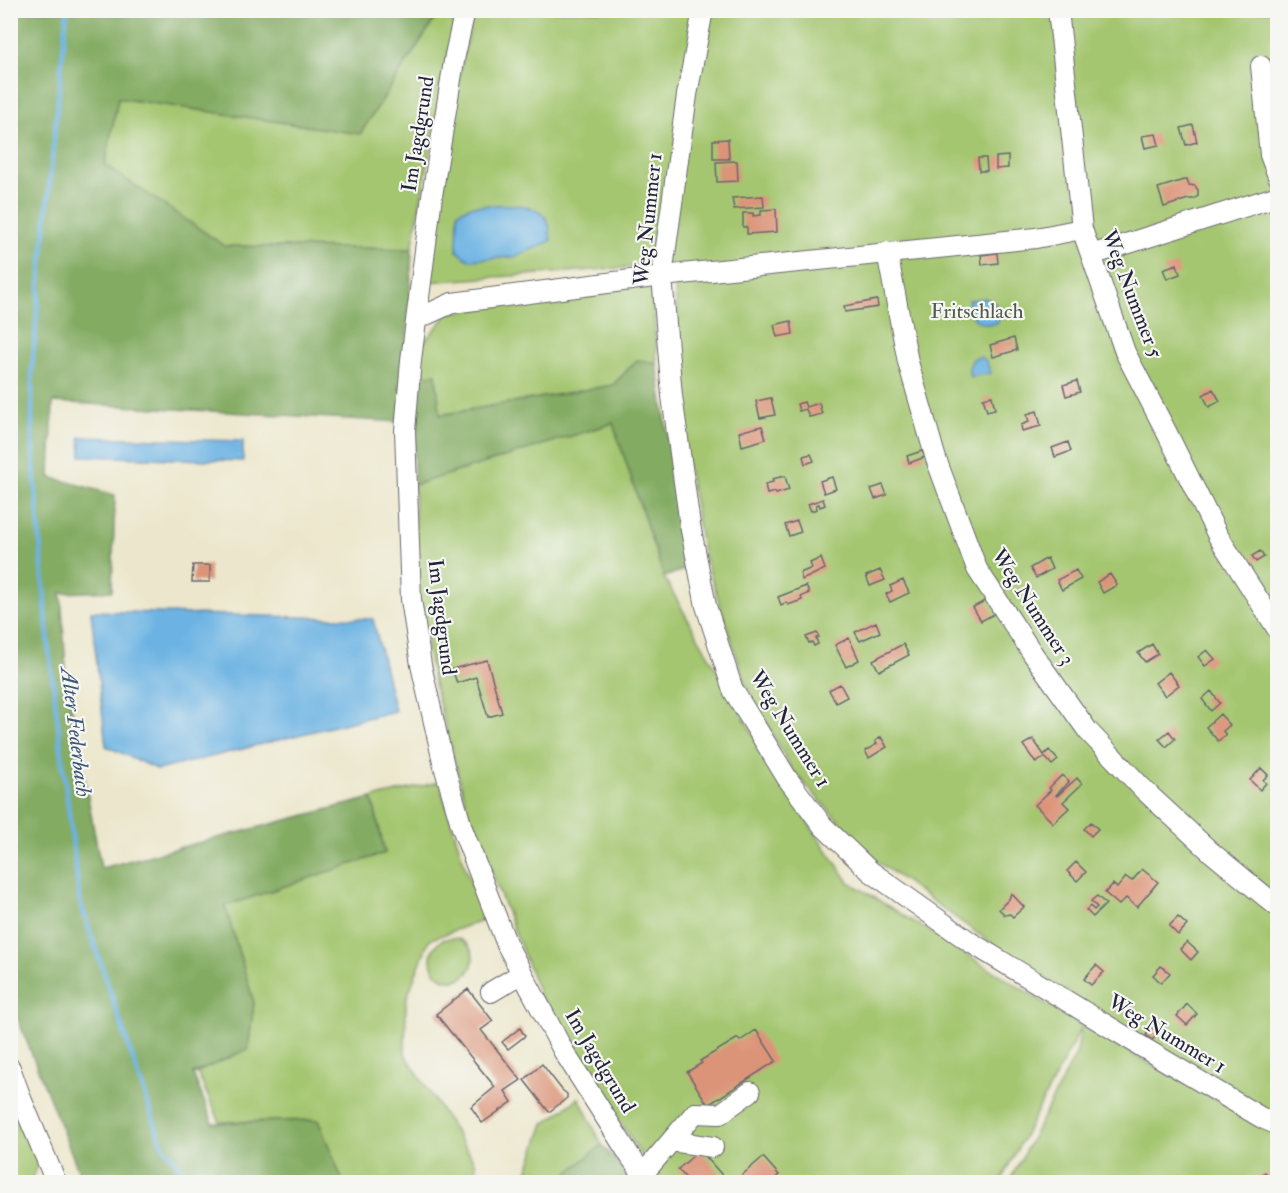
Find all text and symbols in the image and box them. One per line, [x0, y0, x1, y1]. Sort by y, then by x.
street label: Im Jagdgrund [396, 74, 441, 194]
street label: Weg Nummer 1 [628, 151, 668, 288]
street label: Weg Nummer 5 [1095, 225, 1169, 363]
park label: Fritschlach [931, 298, 1023, 325]
street label: Weg Nummer 3 [985, 543, 1081, 670]
street label: Im Jagdgrund [421, 557, 463, 677]
water label: Alter Federbach [54, 663, 98, 799]
street label: Weg Nummer 1 [743, 665, 837, 793]
street label: Weg Nummer 1 [1102, 988, 1231, 1080]
street label: Im Jagdgrund [558, 1004, 642, 1119]

